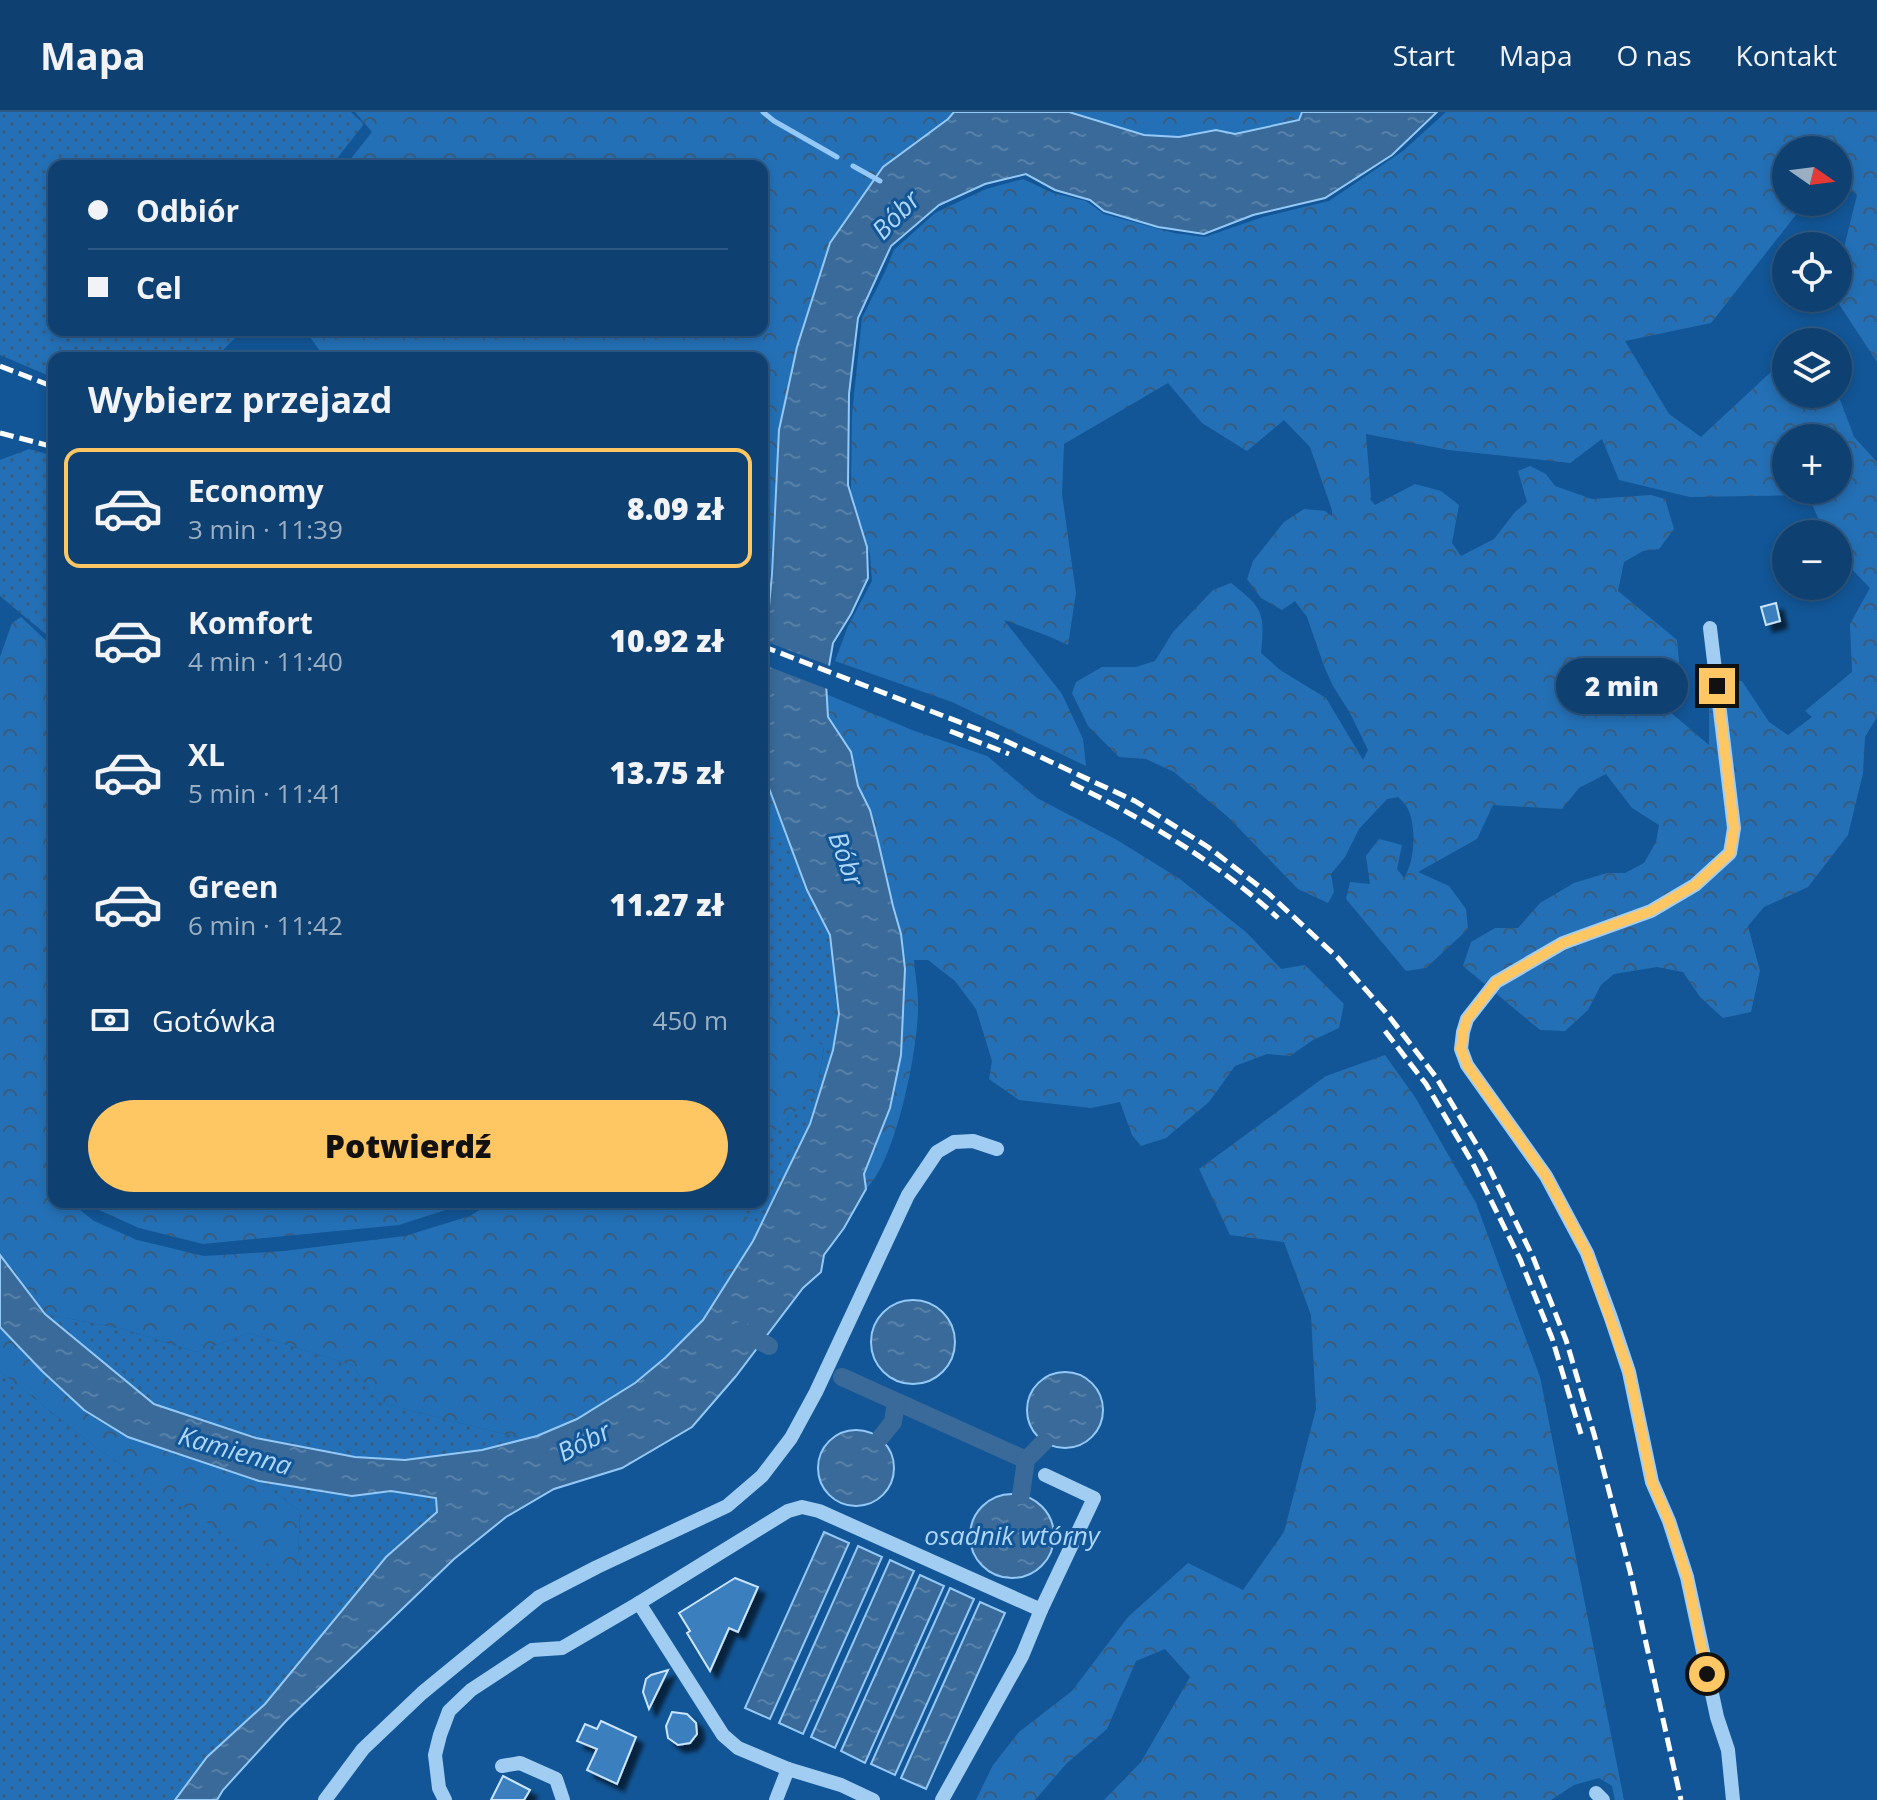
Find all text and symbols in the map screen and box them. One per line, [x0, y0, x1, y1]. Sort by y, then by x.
text: Mapa [40, 29, 146, 81]
text: Start [1393, 36, 1455, 74]
text: Mapa [1499, 36, 1572, 74]
text: O nas [1616, 36, 1692, 74]
text: Kontakt [1736, 36, 1837, 74]
north arrow [1772, 136, 1852, 216]
map controls [1772, 136, 1852, 600]
water label: Bóbr [863, 181, 929, 247]
text: Odbiór [136, 190, 239, 231]
button: locate [1772, 232, 1852, 312]
text: Cel [136, 267, 182, 308]
button: layers [1772, 328, 1852, 408]
text: Wybierz przejazd [88, 375, 393, 424]
button: + [1772, 424, 1852, 504]
text: Economy [188, 470, 324, 511]
icon: car [92, 472, 164, 544]
text: 8.09 zł [627, 488, 724, 529]
text: 3 min · 11:39 [188, 511, 343, 547]
button: − [1772, 520, 1852, 600]
text: Komfort [188, 602, 313, 643]
icon: car [92, 604, 164, 676]
text: 10.92 zł [610, 620, 724, 661]
text: 4 min · 11:40 [188, 643, 343, 679]
callout: 2 min [1557, 658, 1689, 714]
text: 2 min [1585, 668, 1659, 704]
route end [1699, 668, 1735, 704]
text: XL [188, 734, 225, 775]
icon: car [92, 736, 164, 808]
text: 13.75 zł [610, 752, 724, 793]
text: 5 min · 11:41 [188, 775, 343, 811]
water label: Bóbr [821, 826, 874, 893]
text: Green [188, 866, 279, 907]
icon: car [92, 868, 164, 940]
text: 11.27 zł [610, 884, 724, 925]
text: 6 min · 11:42 [188, 907, 343, 943]
icon: cash [88, 998, 132, 1042]
text: Gotówka [152, 1000, 276, 1041]
text: 450 m [653, 1002, 728, 1038]
button: Potwierdź [88, 1100, 728, 1192]
water label: Bóbr [551, 1412, 618, 1470]
water label: Kamienna [175, 1417, 296, 1483]
water label: osadnik wtórny [924, 1517, 1102, 1553]
route start [1689, 1656, 1725, 1692]

